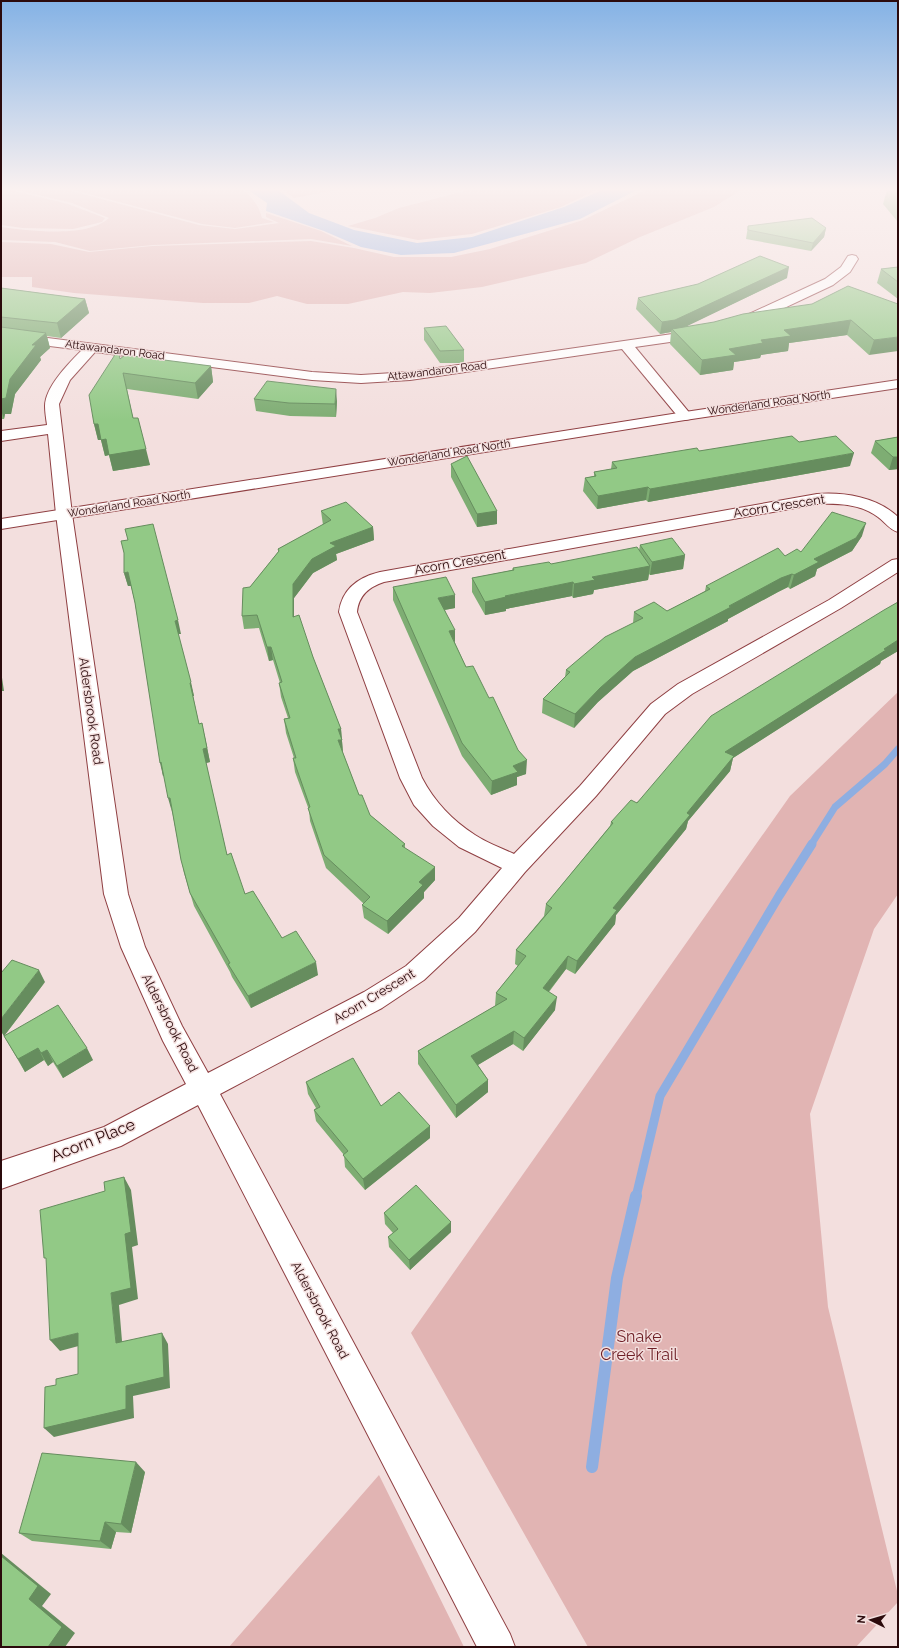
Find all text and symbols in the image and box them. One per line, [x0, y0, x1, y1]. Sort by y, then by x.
street label: Attawandaron Road [64, 337, 166, 363]
street label: Attawandaron Road [386, 358, 488, 384]
street label: Wonderland Road North [707, 388, 831, 418]
street label: Wonderland Road North [387, 437, 511, 469]
street label: Wonderland Road North [67, 488, 191, 520]
street label: Acorn Crescent [732, 491, 827, 521]
street label: Acorn Crescent [413, 546, 508, 577]
street label: Aldersbrook Road [76, 656, 106, 766]
street label: Acorn Crescent [330, 965, 418, 1026]
street label: Aldersbrook Road [139, 971, 201, 1075]
street label: Acorn Place [48, 1115, 138, 1165]
street label: Aldersbrook Road [288, 1259, 352, 1361]
park label: Snake Creek Trail [600, 1327, 678, 1364]
north arrow [851, 1600, 891, 1640]
text: N [855, 1614, 868, 1624]

